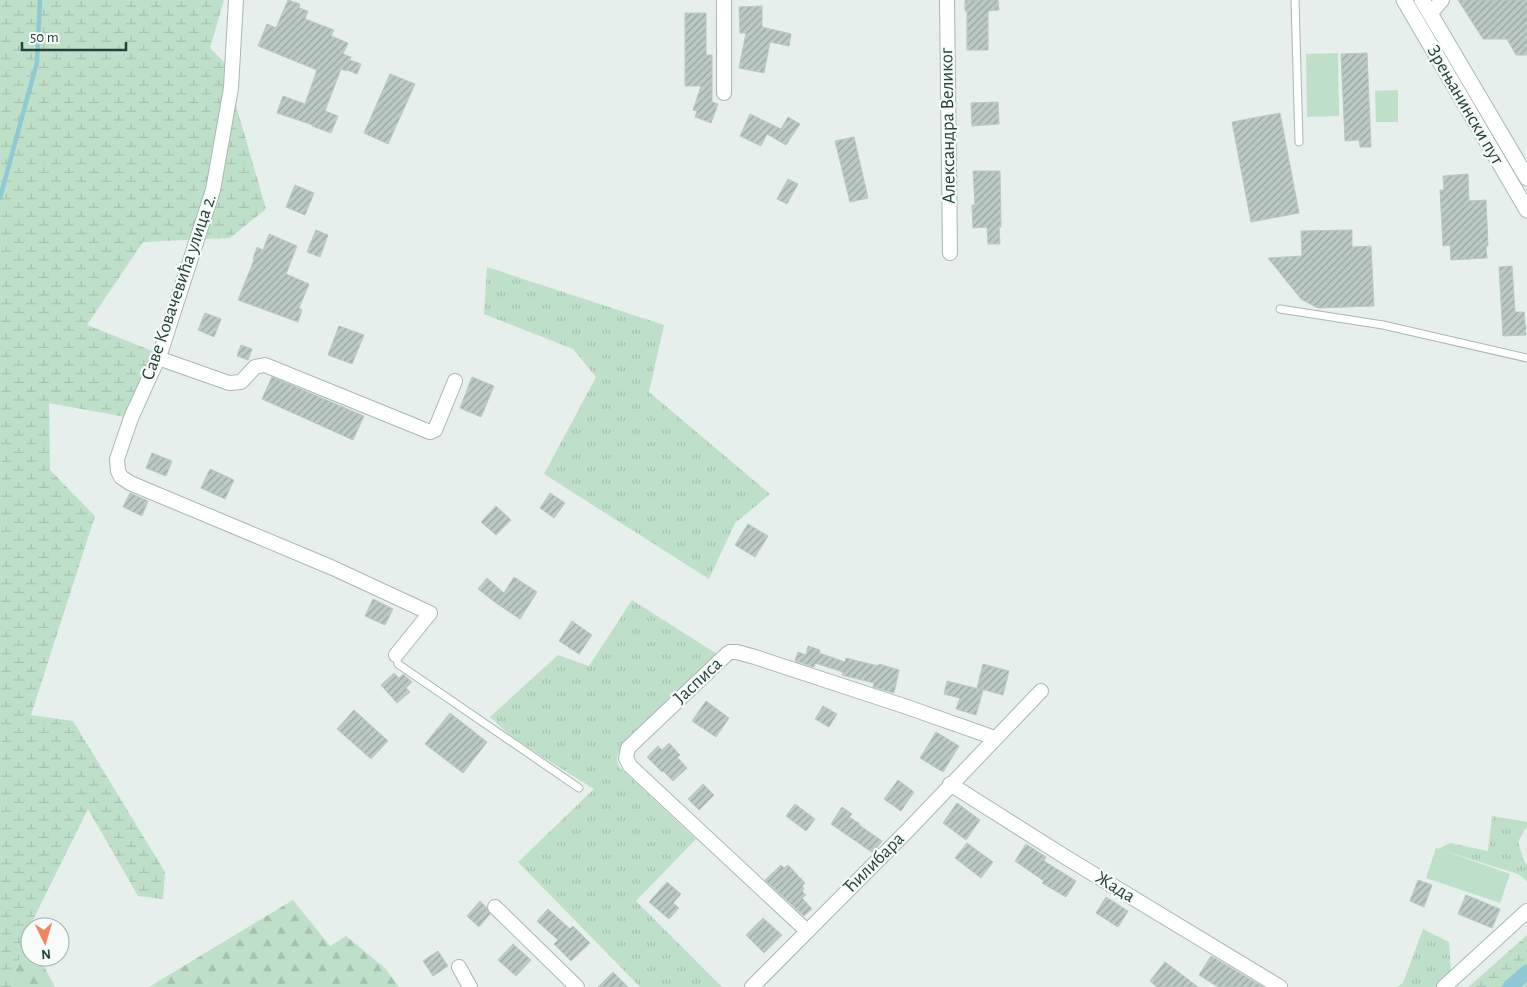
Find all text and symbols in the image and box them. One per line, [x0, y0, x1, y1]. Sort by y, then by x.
scale bar [22, 20, 126, 52]
text: 50 m [30, 30, 59, 45]
street label: Зрењанински пут [1423, 42, 1507, 168]
street label: Александра Великог [937, 47, 959, 204]
street label: Саве Ковачевића улица 2. [138, 191, 220, 383]
street label: Јасписа [670, 654, 726, 708]
street label: Ћилибара [840, 829, 908, 897]
street label: Жада [1092, 868, 1138, 906]
north arrow [20, 917, 70, 967]
text: N [41, 947, 52, 961]

